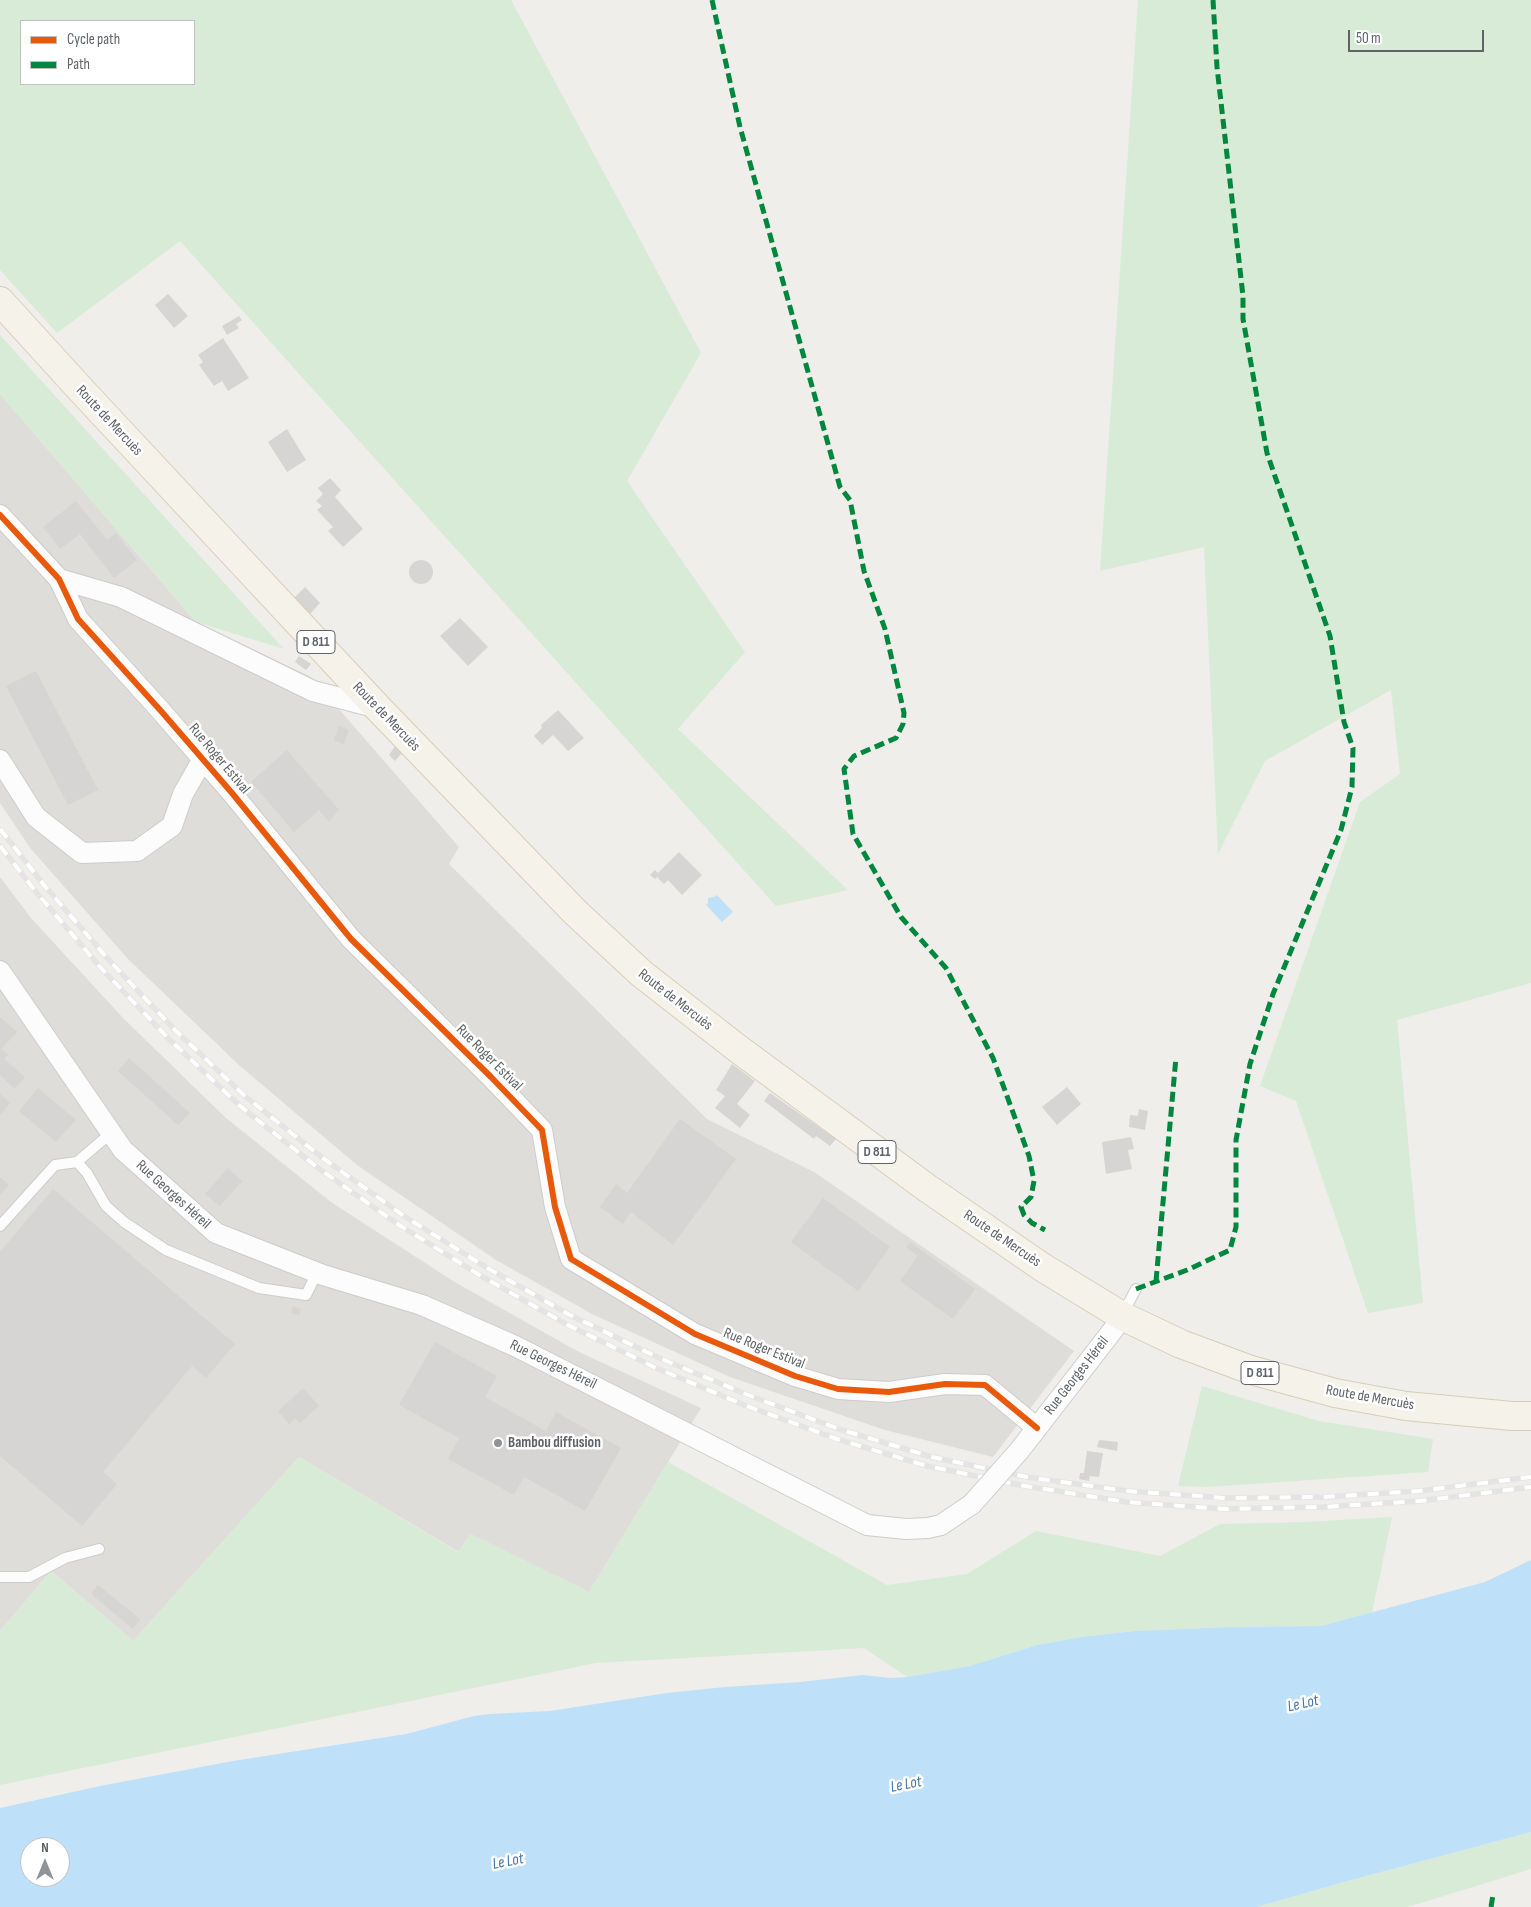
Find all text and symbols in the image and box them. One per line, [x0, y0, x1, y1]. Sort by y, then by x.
legend [20, 20, 195, 85]
scale bar [1351, 20, 1487, 52]
text: 50 m [1356, 29, 1381, 48]
text: Cycle path [67, 30, 120, 49]
text: Path [67, 55, 90, 74]
street label: Route de Mercuès [72, 382, 146, 460]
road number: D 811 [297, 630, 335, 654]
street label: Route de Mercuès [348, 679, 424, 755]
street label: Rue Roger Estival [184, 720, 254, 798]
street label: Route de Mercuès [634, 965, 716, 1035]
street label: Rue Roger Estival [452, 1021, 526, 1095]
road number: D 811 [858, 1140, 896, 1164]
street label: Rue Georges Héreil [132, 1157, 214, 1233]
street label: Route de Mercuès [960, 1207, 1044, 1271]
street label: Rue Roger Estival [721, 1324, 807, 1374]
street label: Rue Georges Héreil [1041, 1333, 1113, 1419]
street label: Rue Georges Héreil [507, 1336, 599, 1394]
road number: D 811 [1241, 1362, 1279, 1385]
street label: Route de Mercuès [1324, 1381, 1416, 1415]
place label: Bambou diffusion [508, 1434, 601, 1452]
marker: Bambou diffusion [492, 1437, 504, 1449]
water label: Le Lot [1286, 1691, 1320, 1717]
water label: Le Lot [889, 1773, 923, 1797]
north arrow [20, 1837, 70, 1887]
text: N [41, 1839, 49, 1856]
water label: Le Lot [491, 1850, 525, 1874]

